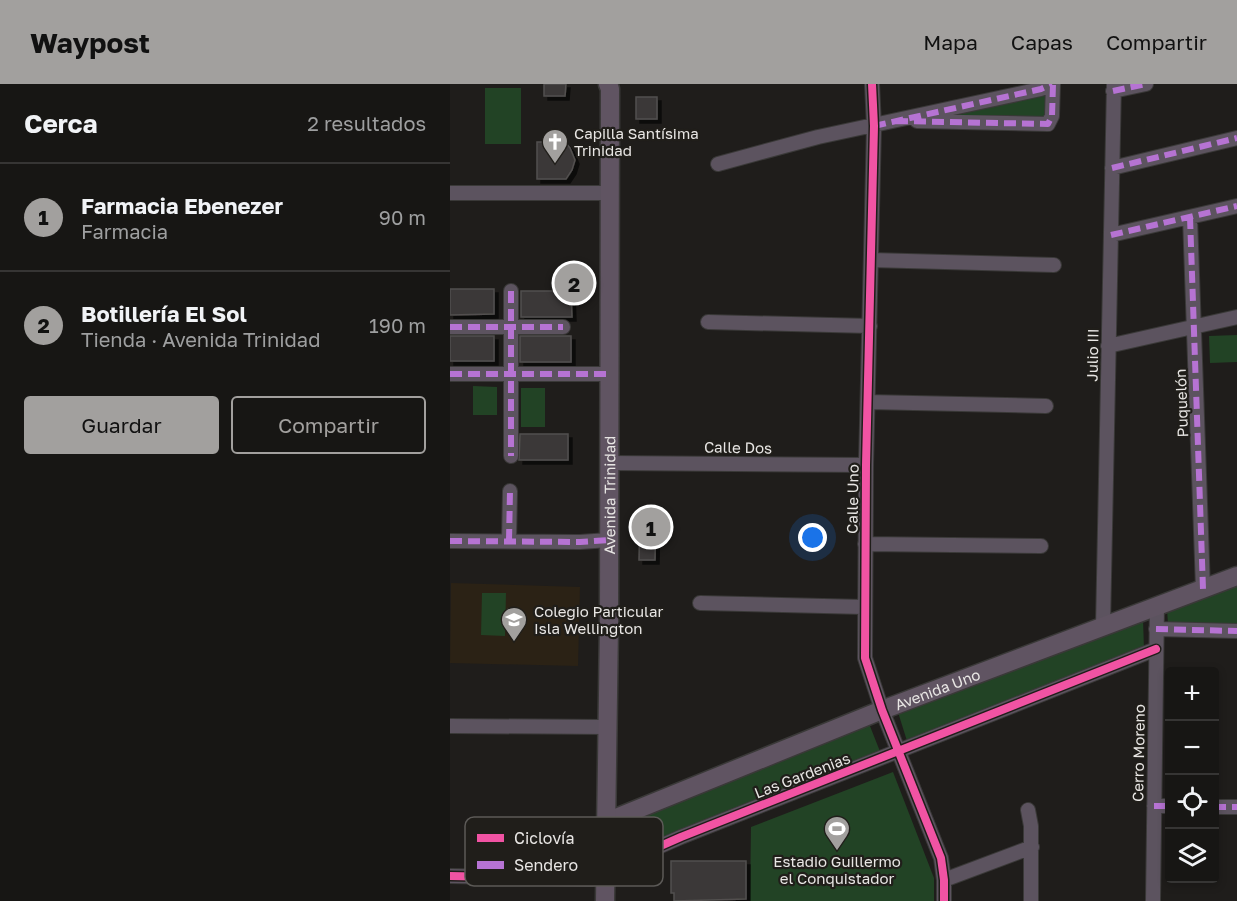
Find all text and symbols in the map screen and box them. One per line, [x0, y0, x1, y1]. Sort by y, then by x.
text: Waypost [30, 26, 150, 59]
text: Mapa [923, 29, 978, 55]
text: Capas [1011, 29, 1073, 55]
text: Compartir [1106, 29, 1207, 55]
text: Cerca [24, 108, 98, 139]
text: 2 resultados [307, 111, 426, 135]
place label: Capilla Santísima Trinidad [574, 124, 699, 159]
church icon: Capilla Santísima Trinidad [540, 127, 570, 165]
text: Farmacia Ebenezer [81, 192, 283, 219]
text: 1 [38, 205, 49, 229]
text: 90 m [379, 205, 426, 229]
text: Farmacia [81, 219, 168, 243]
pin: 2 [554, 260, 594, 306]
text: Botillería El Sol [81, 300, 247, 327]
text: 2 [37, 313, 50, 337]
text: 190 m [369, 313, 426, 337]
text: Tienda · Avenida Trinidad [81, 327, 320, 351]
street label: Julio III [1083, 328, 1101, 382]
street label: Puquelón [1171, 368, 1191, 438]
button: Guardar [24, 396, 219, 454]
button: Compartir [231, 396, 426, 454]
street label: Avenida Trinidad [600, 436, 618, 554]
street label: Calle Dos [704, 437, 772, 457]
street label: Calle Uno [842, 464, 862, 534]
pin: 1 [632, 504, 670, 550]
your location [798, 523, 827, 552]
place label: Colegio Particular Isla Wellington [534, 602, 663, 637]
school or university icon: Colegio Particular Isla Wellington [499, 605, 529, 643]
street label: Avenida Uno [892, 665, 983, 713]
map controls [1165, 667, 1219, 883]
button: + [1165, 667, 1219, 721]
street label: Cerro Moreno [1128, 704, 1148, 802]
button: − [1165, 721, 1219, 775]
street label: Las Gardenias [752, 748, 853, 802]
button: locate [1165, 775, 1219, 829]
sports icon: Estadio Guillermo el Conquistador [822, 814, 852, 852]
legend [465, 817, 663, 886]
text: Ciclovía [514, 828, 574, 848]
button: layers [1165, 829, 1219, 883]
place label: Estadio Guillermo el Conquistador [773, 852, 901, 887]
text: Sendero [514, 855, 578, 875]

